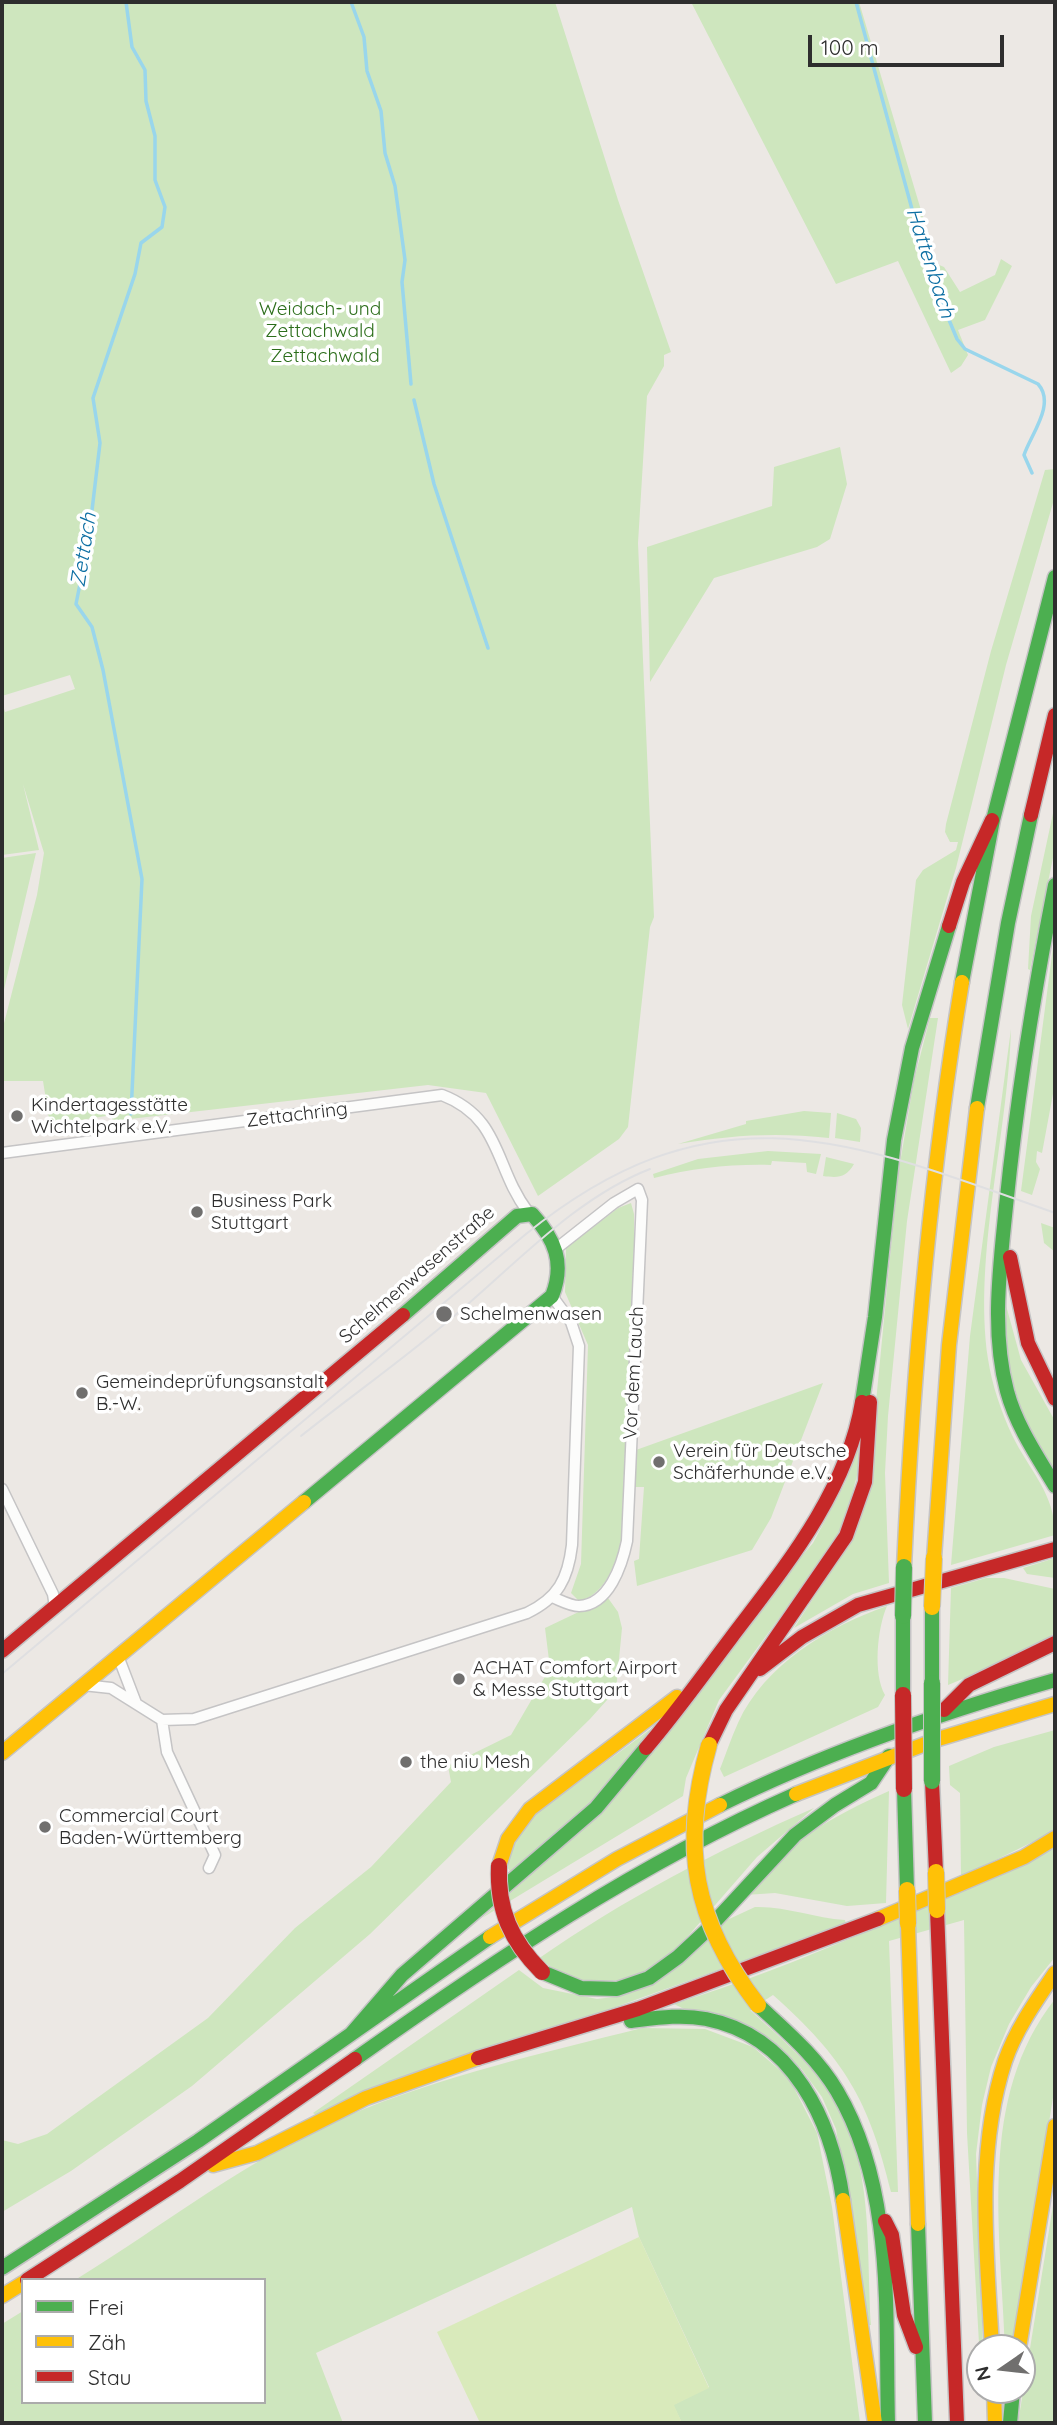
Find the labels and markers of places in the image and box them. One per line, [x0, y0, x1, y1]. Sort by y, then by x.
place label: Kindertagesstätte Wichtelpark e.V. [31, 1094, 188, 1138]
marker: Kindertagesstätte Wichtelpark e.V. [9, 1108, 25, 1124]
place label: Business Park Stuttgart [211, 1190, 332, 1234]
marker: Business Park Stuttgart [189, 1204, 205, 1220]
place label: Schelmenwasen [460, 1303, 602, 1325]
marker: Schelmenwasen [434, 1304, 454, 1324]
place label: Gemeindeprüfungsanstalt B.-W. [96, 1371, 324, 1415]
marker: Gemeindeprüfungsanstalt B.-W. [74, 1385, 90, 1401]
place label: Verein für Deutsche Schäferhunde e.V. [673, 1440, 846, 1484]
marker: Verein für Deutsche Schäferhunde e.V. [651, 1454, 667, 1470]
place label: ACHAT Comfort Airport & Messe Stuttgart [473, 1657, 677, 1701]
marker: ACHAT Comfort Airport & Messe Stuttgart [451, 1671, 467, 1687]
place label: the niu Mesh [420, 1751, 530, 1773]
marker: the niu Mesh [398, 1754, 414, 1770]
place label: Commercial Court Baden-Württemberg [59, 1805, 242, 1849]
marker: Commercial Court Baden-Württemberg [37, 1819, 53, 1835]

